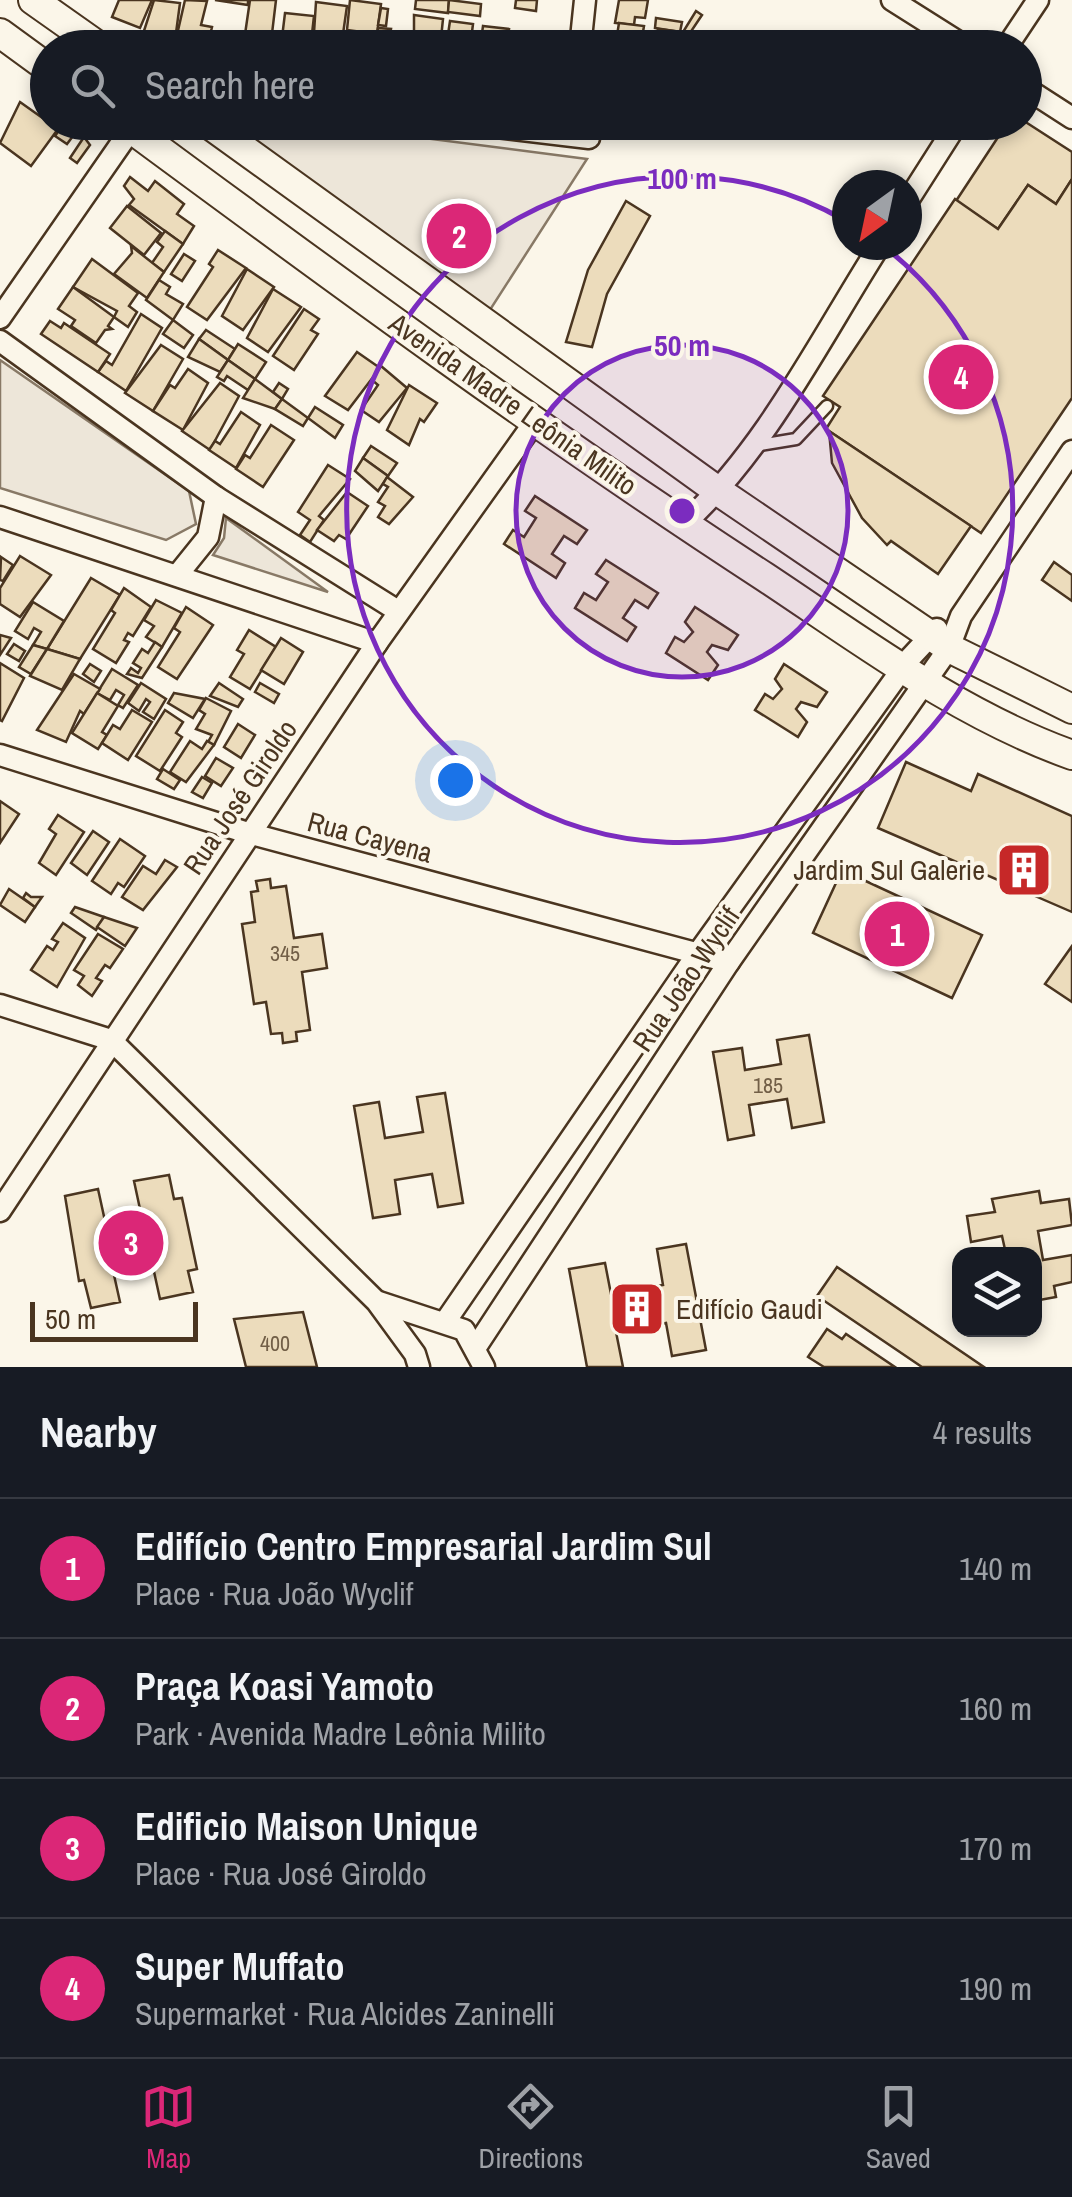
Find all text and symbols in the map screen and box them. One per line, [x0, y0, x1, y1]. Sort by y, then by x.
search box [30, 30, 1042, 140]
icon: search [65, 58, 120, 113]
text: Search here [145, 60, 315, 111]
text: 100 m [647, 158, 717, 198]
north arrow [832, 170, 922, 260]
pin: 2 [426, 198, 492, 274]
street label: Avenida Madre Leônia Milito [381, 303, 644, 504]
text: 50 m [654, 325, 710, 365]
pin: 4 [928, 340, 994, 414]
centre of rings [664, 493, 700, 529]
street label: Rua José Giroldo [174, 712, 306, 882]
your location [430, 755, 481, 806]
street label: Rua Cayena [303, 802, 437, 872]
building icon: Jardim Sul Galerie [994, 840, 1054, 900]
place label: Jardim Sul Galerie [794, 851, 985, 889]
pin: 1 [864, 896, 930, 972]
street label: Rua João Wyclif [624, 899, 749, 1059]
house number: 345 [270, 938, 300, 968]
house number: 185 [753, 1070, 783, 1100]
pin: 3 [98, 1206, 164, 1280]
map controls [952, 1247, 1042, 1337]
button: layers [952, 1247, 1042, 1337]
building icon: Edifício Gaudi [607, 1279, 667, 1339]
place label: Edifício Gaudi [676, 1290, 823, 1328]
scale bar [30, 1297, 198, 1342]
text: 50 m [45, 1300, 96, 1338]
house number: 400 [260, 1328, 290, 1358]
text: Nearby [40, 1404, 157, 1460]
text: 4 results [933, 1411, 1032, 1454]
text: Edifício Centro Empresarial Jardim Sul [135, 1521, 712, 1572]
text: 1 [65, 1547, 80, 1590]
text: 140 m [959, 1547, 1032, 1590]
text: Place · Rua João Wyclif [135, 1572, 413, 1615]
text: Praça Koasi Yamoto [135, 1661, 434, 1712]
text: 2 [65, 1687, 80, 1730]
text: 160 m [959, 1687, 1032, 1730]
text: Park · Avenida Madre Leônia Milito [135, 1712, 546, 1755]
text: Edificio Maison Unique [135, 1801, 478, 1852]
text: 3 [65, 1827, 80, 1870]
text: 170 m [959, 1827, 1032, 1870]
text: Place · Rua José Giroldo [135, 1852, 427, 1895]
text: Super Muffato [135, 1941, 344, 1992]
text: 4 [65, 1967, 80, 2010]
text: 190 m [959, 1967, 1032, 2010]
text: Supermarket · Rua Alcides Zaninelli [135, 1992, 555, 2035]
tab: Map [141, 2079, 196, 2177]
tab: Directions [479, 2079, 583, 2177]
tab: Saved [866, 2079, 931, 2177]

